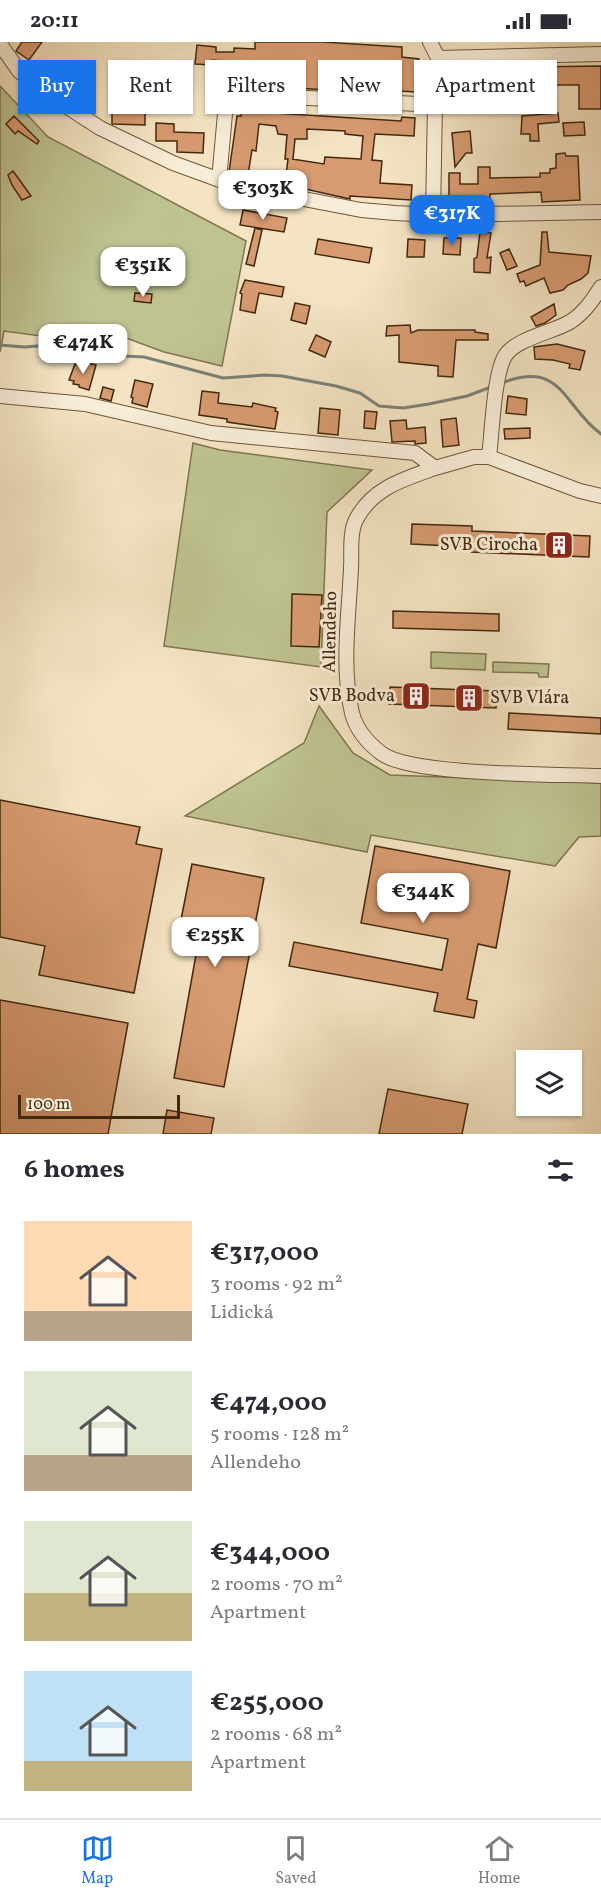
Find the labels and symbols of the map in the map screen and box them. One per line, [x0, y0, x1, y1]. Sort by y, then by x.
pin: €303K [221, 170, 305, 221]
pin: €317K [410, 195, 494, 246]
pin: €351K [101, 247, 185, 298]
pin: €474K [41, 324, 125, 375]
building icon: SVB Cirocha [543, 529, 575, 561]
place label: SVB Cirocha [440, 533, 538, 558]
street label: Allendeho [318, 591, 344, 673]
building icon: SVB Bodva [400, 680, 432, 712]
building icon: SVB Vlára [453, 682, 485, 714]
place label: SVB Bodva [309, 684, 395, 709]
place label: SVB Vlára [490, 686, 569, 711]
pin: €344K [381, 873, 465, 924]
pin: €255K [173, 917, 257, 968]
scale bar [18, 1092, 180, 1120]

